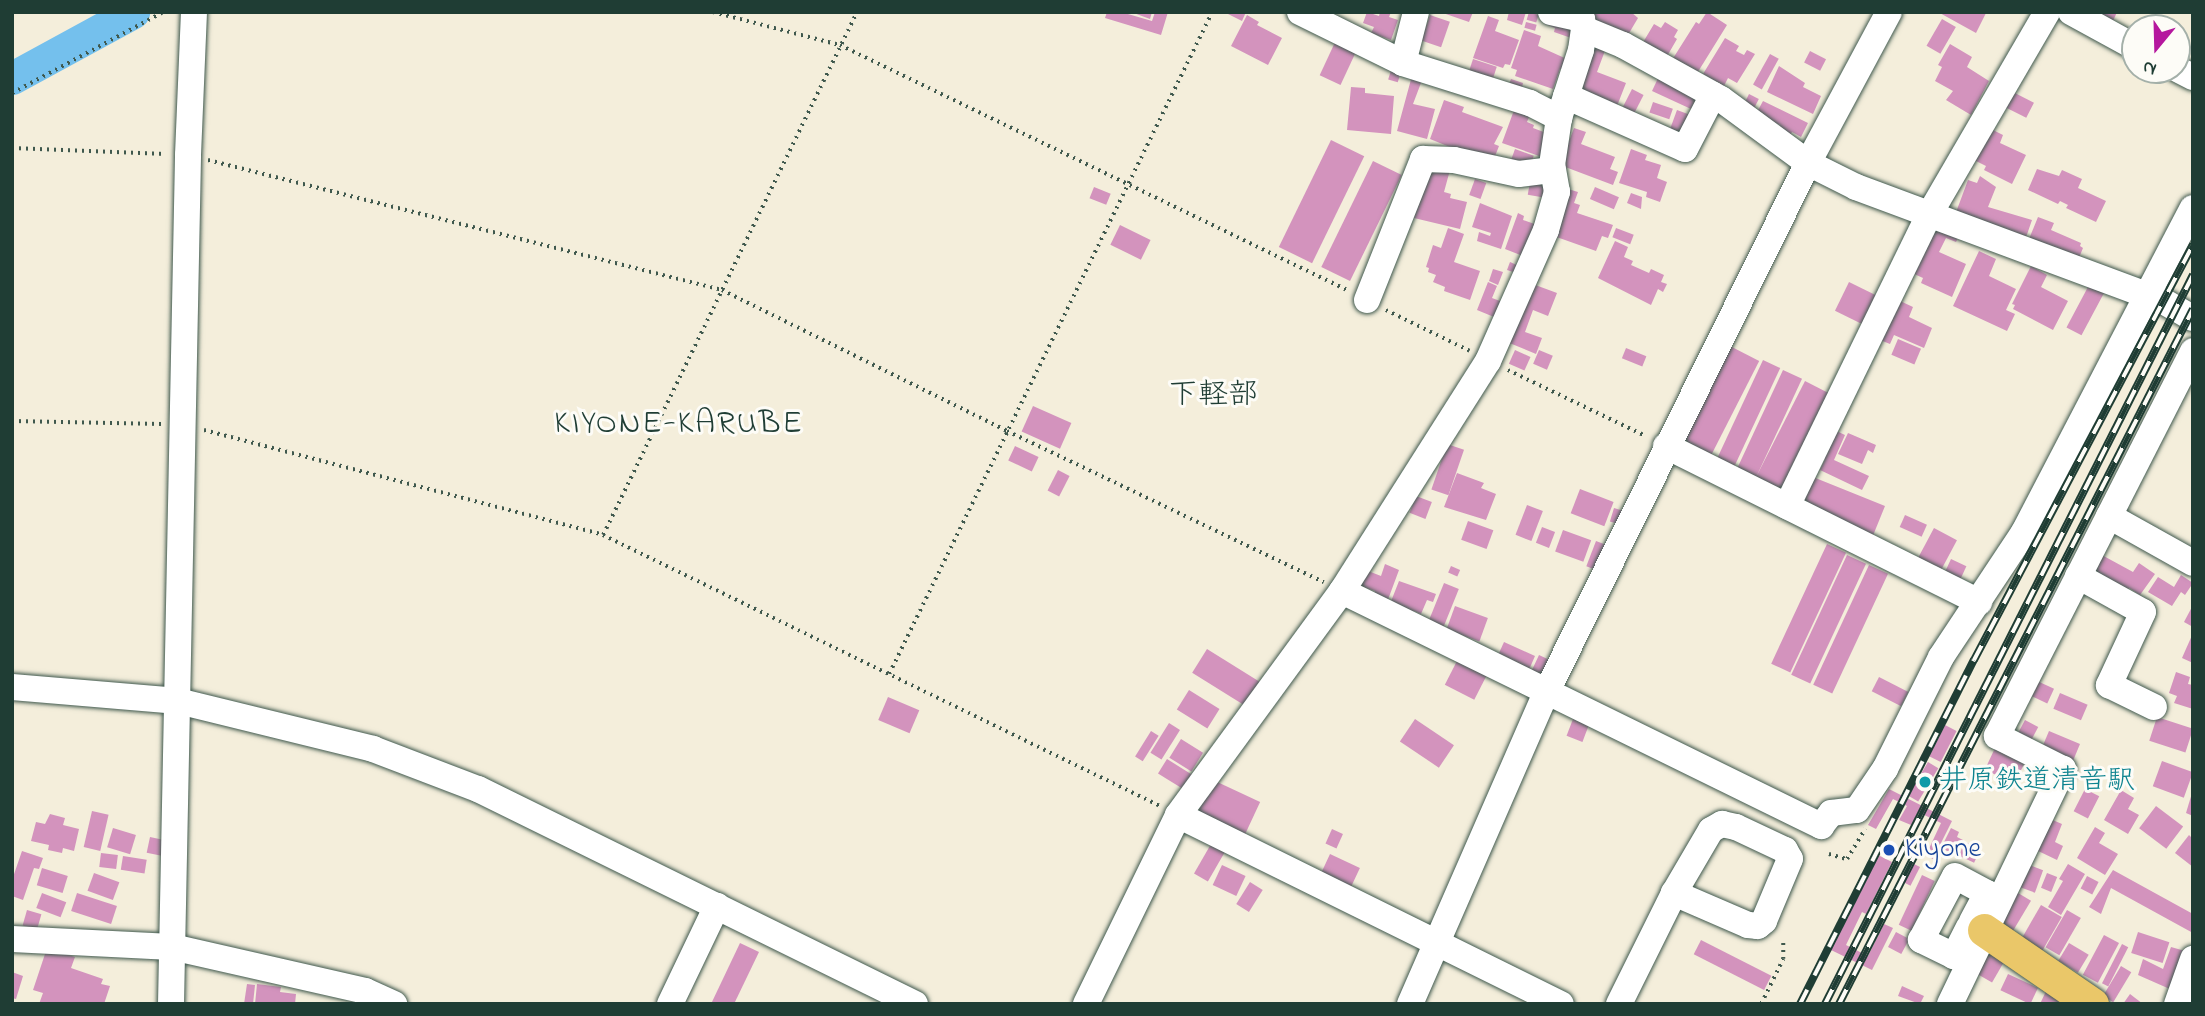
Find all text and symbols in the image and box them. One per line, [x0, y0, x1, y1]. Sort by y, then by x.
north arrow [2121, 14, 2191, 84]
text: N [2139, 53, 2160, 82]
district label: 下軽部 [1168, 378, 1258, 414]
district label: KIYONE-KARUBE [556, 406, 802, 444]
place label: 井原鉄道清音駅 [1939, 765, 2135, 799]
marker: 井原鉄道清音駅 [1917, 774, 1933, 790]
place label: Kiyone [1905, 833, 1981, 867]
marker: Kiyone [1879, 840, 1899, 860]

